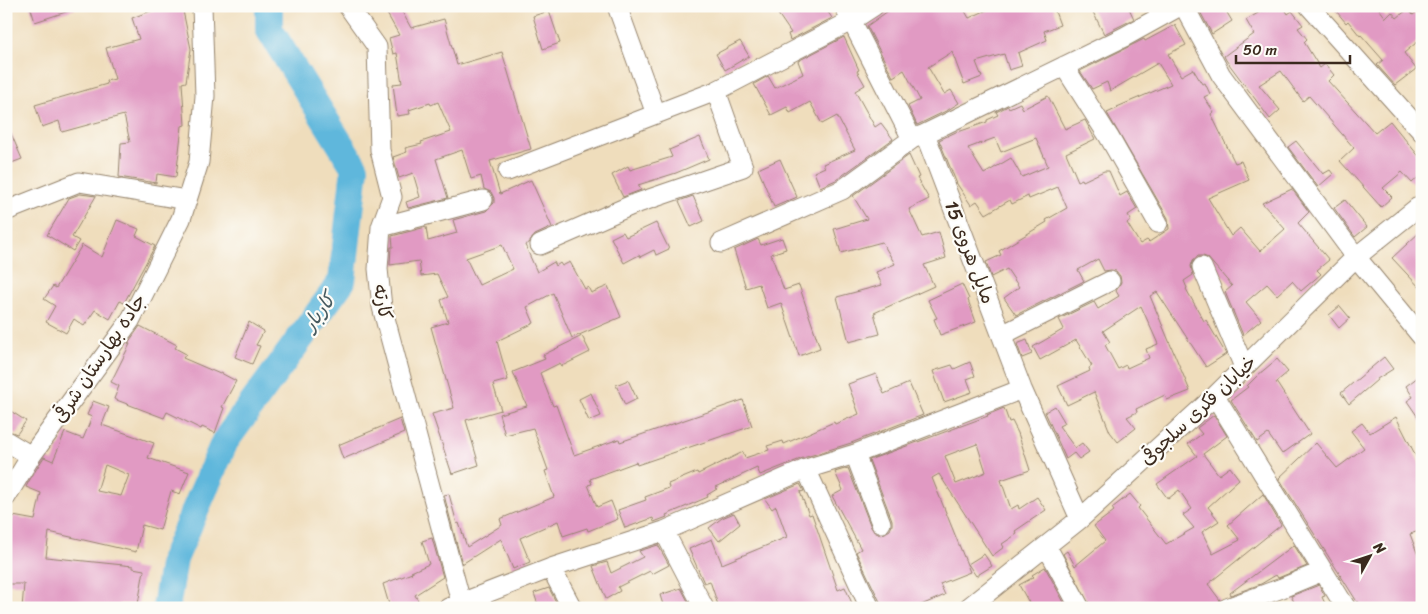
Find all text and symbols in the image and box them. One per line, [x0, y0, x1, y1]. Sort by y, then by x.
scale bar [1236, 32, 1349, 64]
text: 50 m [1243, 37, 1278, 63]
street label: مایل هروی 15 [935, 195, 1005, 309]
water label: کاربار [291, 282, 347, 341]
street label: کارته [364, 282, 402, 322]
street label: جاده بهارستان شرقی [43, 286, 155, 430]
street label: خیابان فکری سلجوقی [1132, 347, 1264, 473]
north arrow [1346, 532, 1396, 582]
text: N [1366, 535, 1392, 560]

